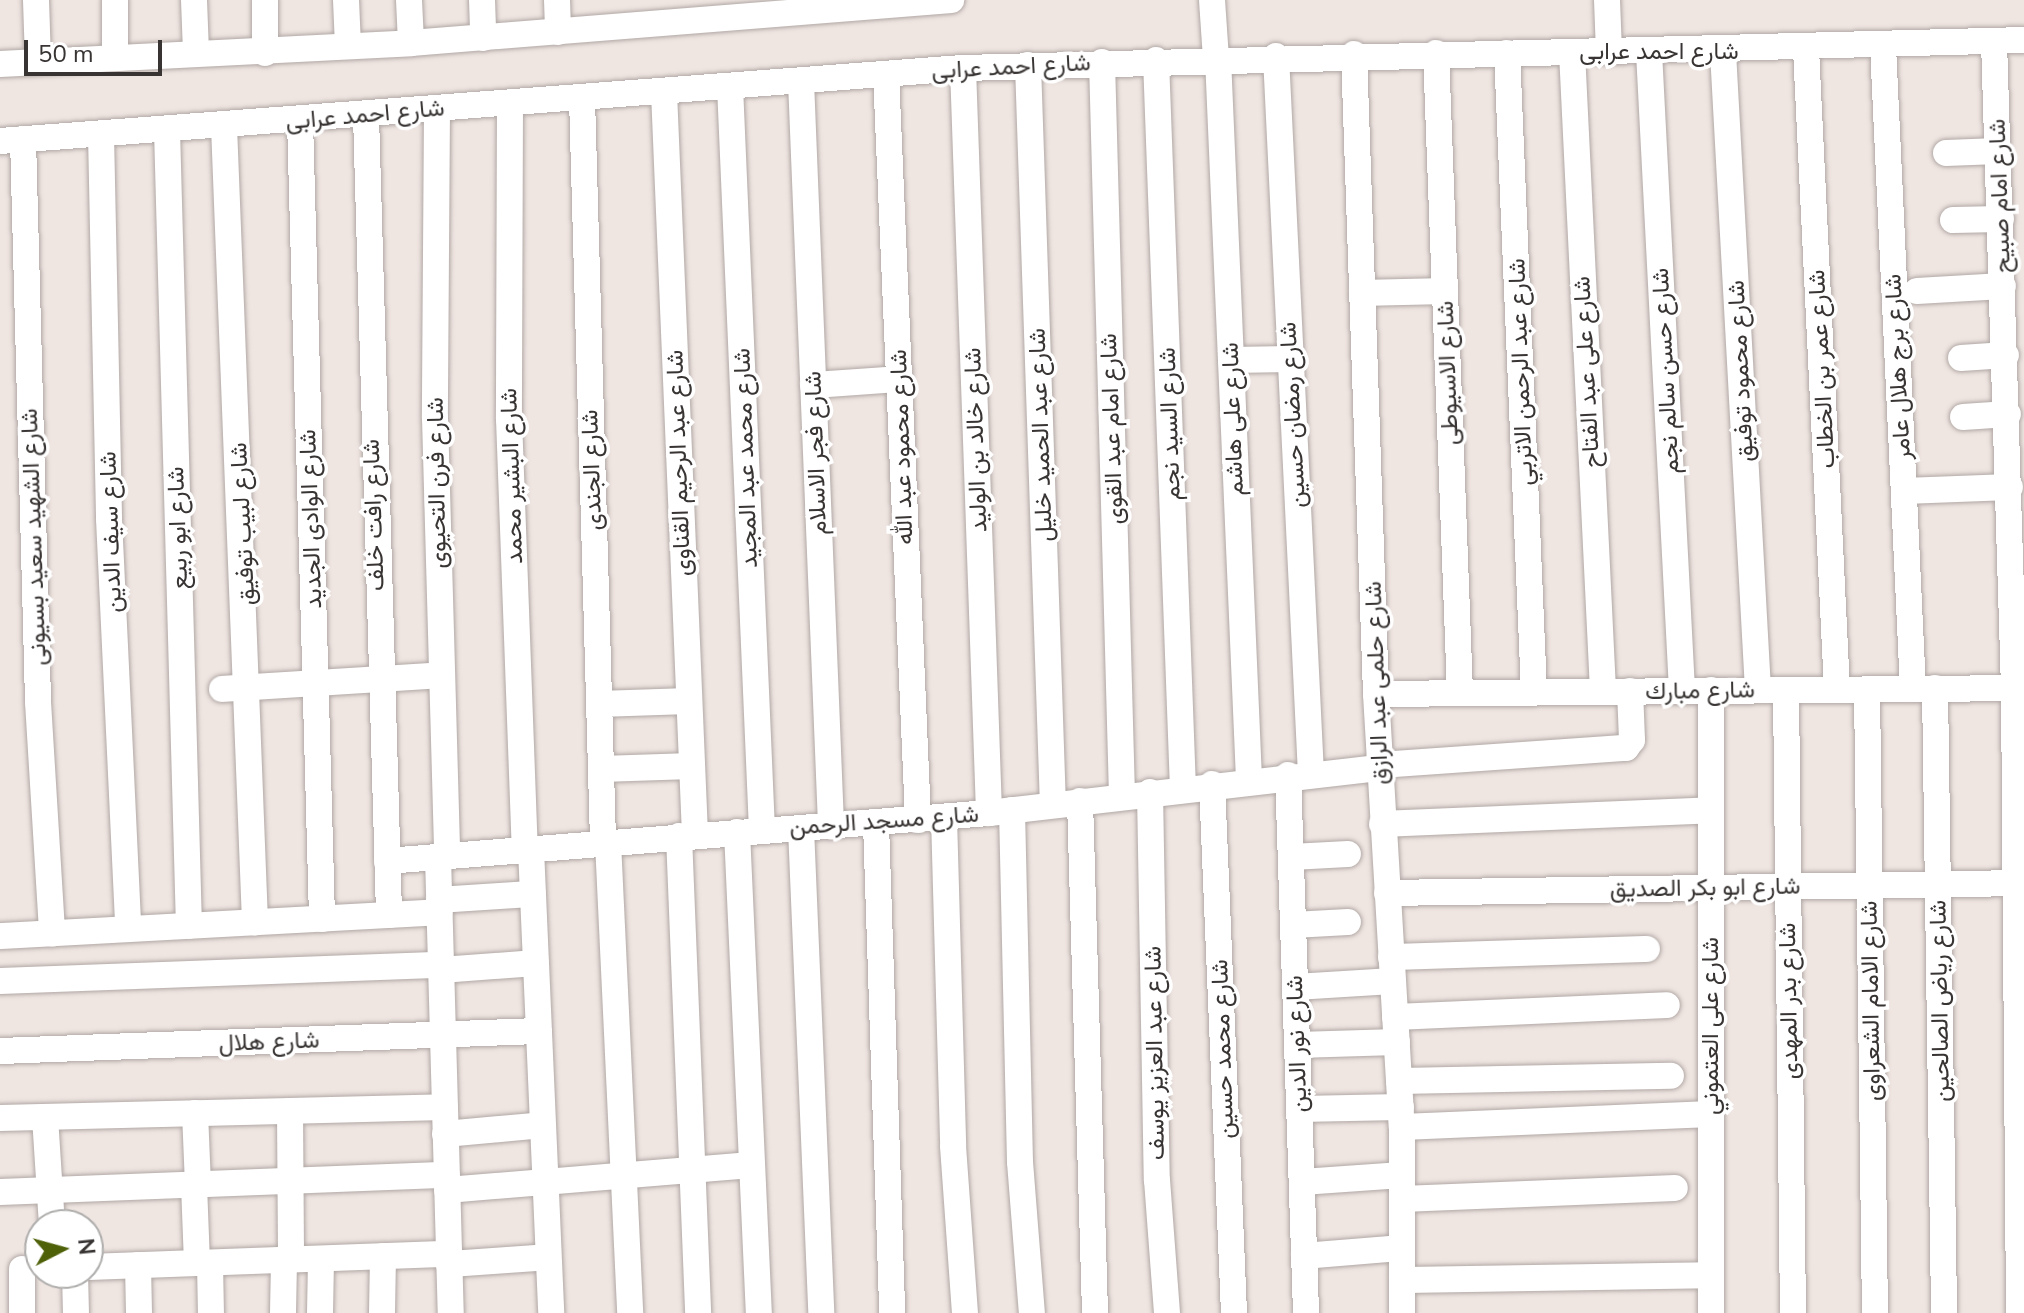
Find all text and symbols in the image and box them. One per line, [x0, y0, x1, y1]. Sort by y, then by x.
scale bar [28, 24, 166, 74]
text: 50 m [38, 38, 94, 70]
street label: شارع احمد عرابى [1579, 38, 1739, 66]
street label: شارع احمد عرابى [931, 48, 1091, 86]
street label: شارع احمد عرابى [284, 94, 446, 136]
street label: شارع امام صبيح [1983, 118, 2017, 274]
street label: شارع عبد الرحمن الاتربي [1503, 258, 1539, 486]
street label: شارع حسن سالم نجم [1646, 267, 1686, 475]
street label: شارع عمر بن الخطاب [1802, 269, 1842, 469]
street label: شارع برج هلال عامر [1879, 273, 1917, 461]
street label: شارع على عبد الفتاح [1568, 275, 1606, 469]
street label: شارع محمود توفيق [1722, 279, 1760, 463]
street label: شارع الاسيوطى [1431, 300, 1465, 446]
street label: شارع رمضان حسين [1274, 321, 1312, 509]
street label: شارع عبد الحميد خليل [1023, 328, 1059, 542]
street label: شارع امام عبد القوى [1094, 333, 1130, 525]
street label: شارع على هاشم [1216, 342, 1250, 496]
street label: شارع خالد بن الوليد [958, 347, 994, 533]
street label: شارع السيد نجم [1153, 347, 1187, 501]
street label: شارع محمد عبد المجيد [728, 348, 764, 568]
street label: شارع عبد الرحيم القناوى [661, 349, 697, 577]
street label: شارع محمود عبد الله [884, 349, 920, 545]
street label: شارع فجر الاسلام [799, 371, 833, 535]
street label: شارع البشير محمد [495, 387, 529, 565]
street label: شارع فرن التحيوى [421, 397, 453, 569]
street label: شارع الشهيد سعيد بسيونى [15, 408, 53, 666]
street label: شارع الجندى [575, 409, 609, 531]
street label: شارع الوادى الجديد [293, 429, 329, 609]
street label: شارع رافت خلف [357, 439, 391, 591]
street label: شارع لبيب توفيق [224, 442, 262, 606]
street label: شارع سيف الدين [94, 451, 128, 613]
street label: شارع ابو ربيع [161, 466, 195, 590]
street label: شارع حلمى عبد الرازق [1359, 581, 1395, 785]
street label: شارع مبارك [1645, 676, 1755, 706]
street label: شارع مسجد الرحمن [788, 800, 980, 842]
street label: شارع ابو بكر الصديق [1609, 872, 1801, 904]
street label: شارع رياض الصالحين [1924, 900, 1956, 1102]
street label: شارع الامام الشعراوى [1855, 901, 1887, 1101]
street label: شارع بدر المهدى [1773, 922, 1805, 1080]
street label: شارع على العتموني [1697, 937, 1725, 1115]
street label: شارع عبد العزيز يوسف [1139, 946, 1171, 1160]
street label: شارع محمد حسين [1205, 959, 1241, 1139]
street label: شارع نور الدين [1280, 975, 1314, 1113]
street label: شارع هلال [218, 1026, 320, 1058]
north arrow [24, 1209, 104, 1289]
text: N [70, 1237, 102, 1256]

